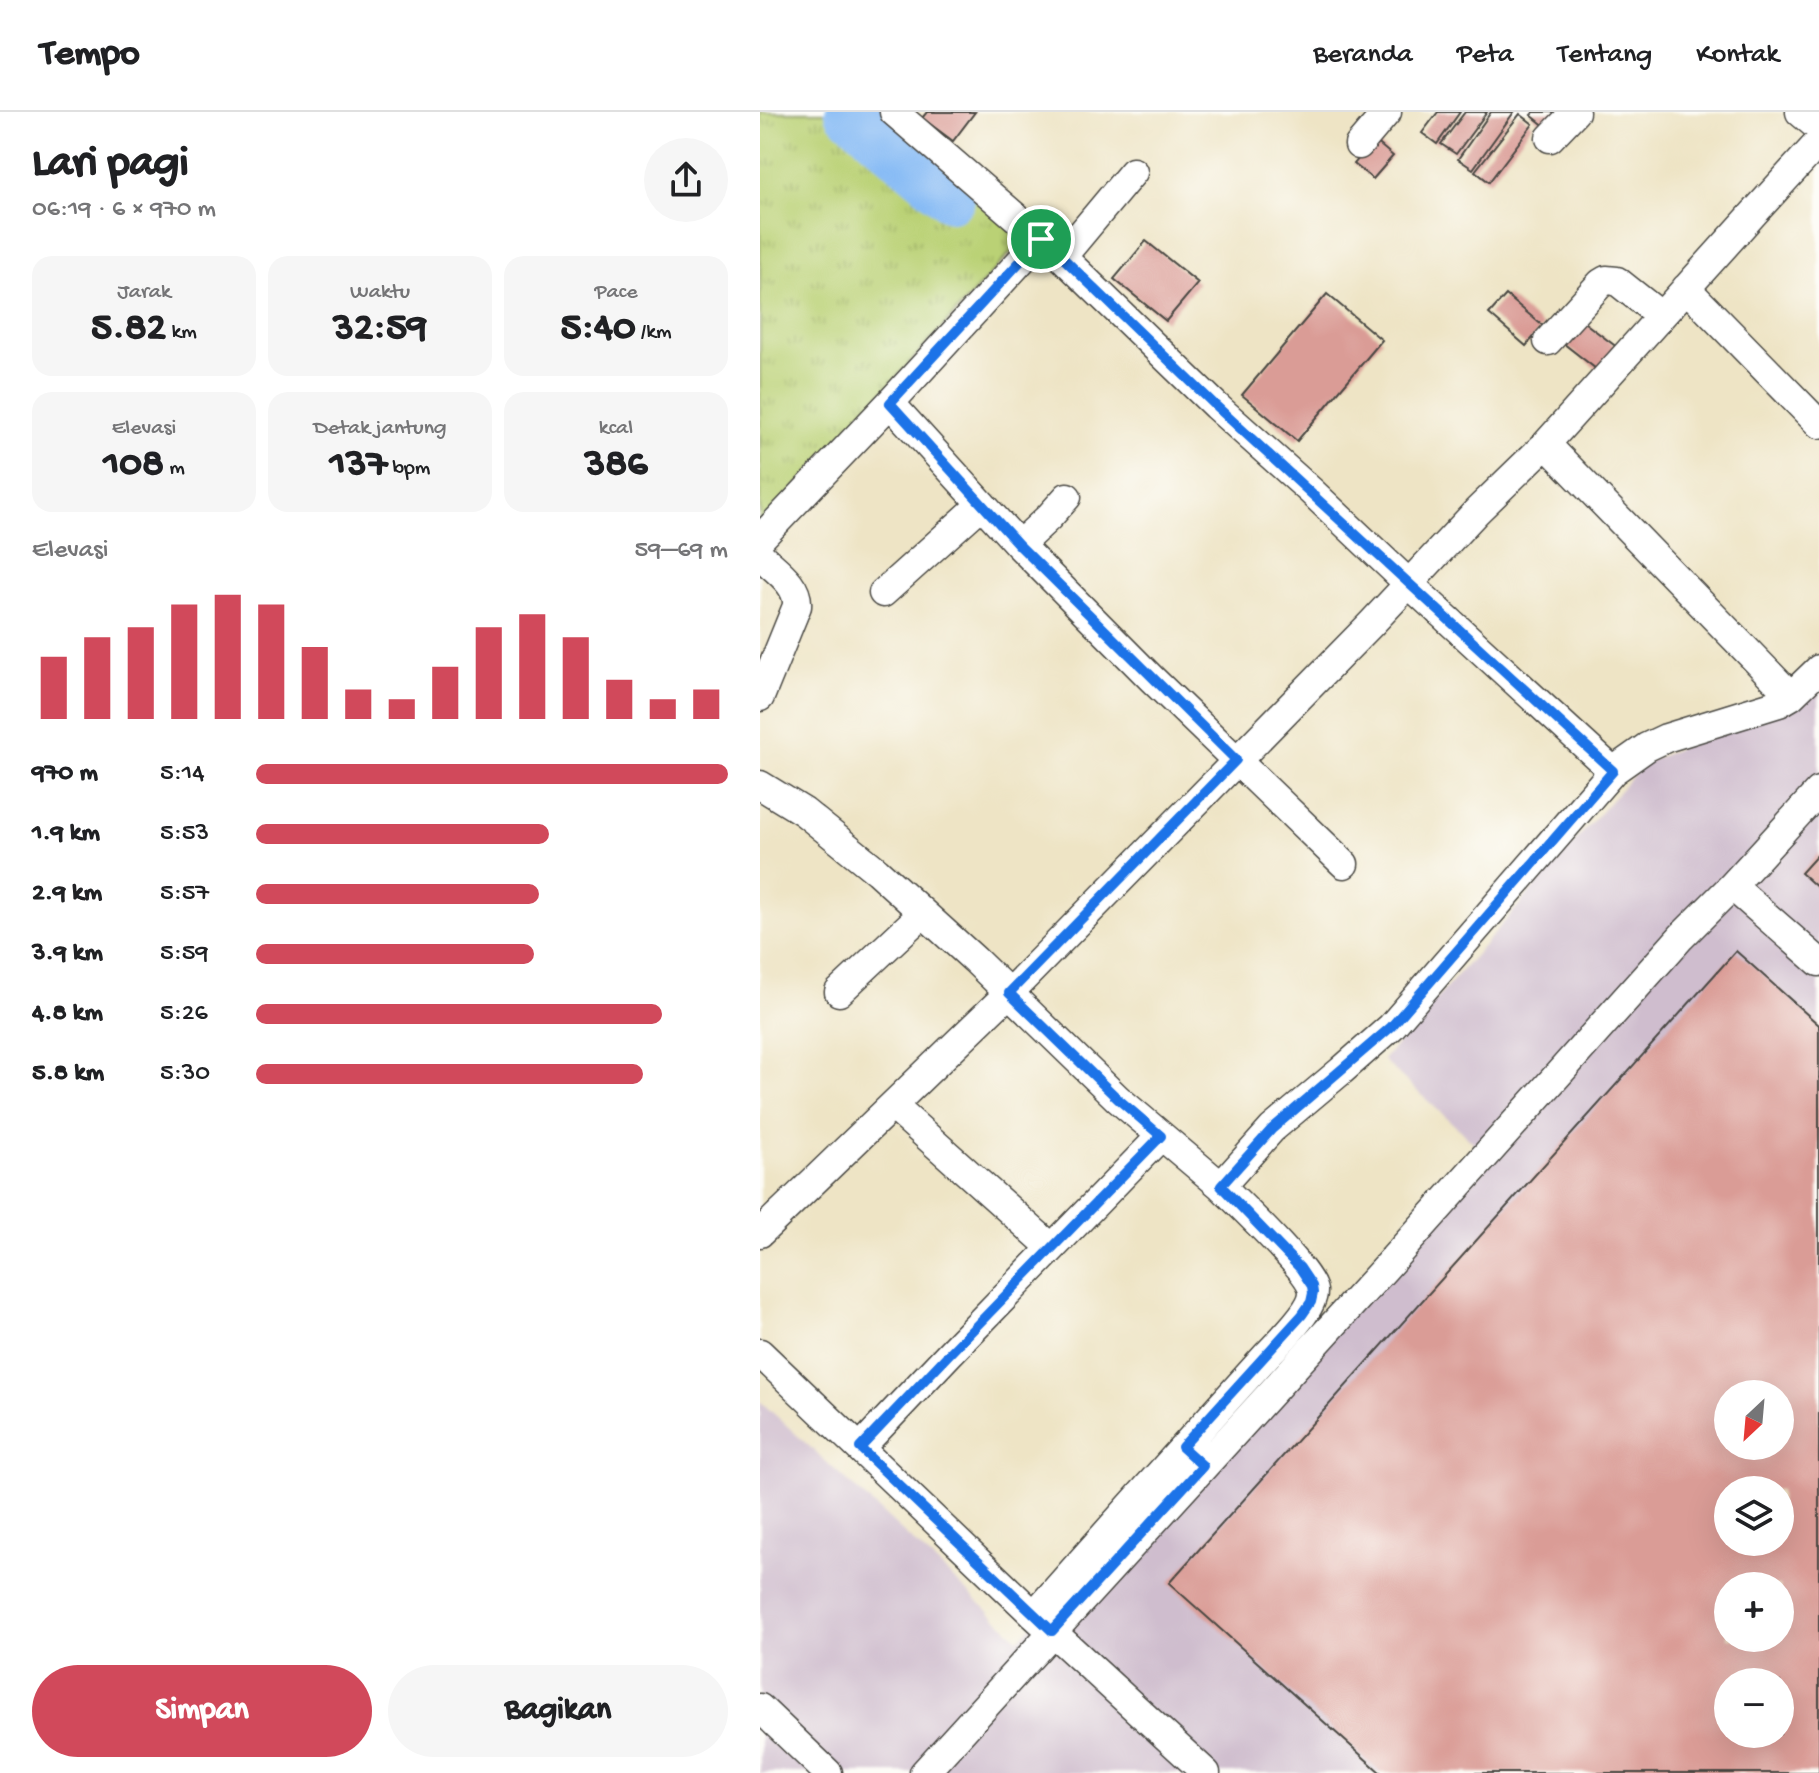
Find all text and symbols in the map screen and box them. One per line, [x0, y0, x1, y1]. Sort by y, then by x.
text: Tempo [40, 33, 140, 77]
text: Beranda [1313, 39, 1413, 72]
text: Peta [1457, 39, 1514, 72]
text: Tentang [1558, 39, 1652, 72]
text: Kontak [1696, 39, 1779, 72]
button: share [644, 138, 728, 222]
text: Lari pagi [32, 139, 189, 191]
text: 06:19 · 6 × 970 m [32, 195, 216, 226]
pin [1007, 205, 1075, 273]
icon: arrive [1019, 217, 1063, 261]
text: Jarak [117, 280, 171, 306]
text: Waktu [350, 280, 410, 306]
text: Pace [594, 280, 638, 306]
text: 5.82 [91, 306, 166, 353]
text: 32:59 [333, 306, 427, 353]
text: 5:40 [560, 306, 636, 353]
text: km [166, 320, 197, 346]
text: /km [636, 320, 672, 346]
text: Elevasi [112, 416, 176, 442]
text: Detak jantung [313, 416, 447, 442]
text: kcal [599, 416, 633, 442]
text: 108 [103, 442, 164, 489]
text: 137 [330, 442, 387, 489]
text: 386 [585, 442, 647, 489]
text: m [164, 456, 185, 482]
text: bpm [387, 456, 431, 482]
text: Elevasi [32, 536, 108, 567]
text: 59–69 m [635, 536, 728, 567]
text: 970 m [32, 759, 98, 790]
text: 5:14 [160, 759, 205, 790]
text: 1.9 km [32, 819, 100, 850]
text: 5:53 [160, 819, 209, 850]
text: 2.9 km [32, 879, 102, 910]
text: 5:57 [160, 879, 209, 910]
text: 3.9 km [32, 939, 103, 970]
text: 5:59 [160, 939, 209, 970]
text: 4.8 km [32, 999, 103, 1030]
text: 5:26 [160, 999, 208, 1030]
text: 5.8 km [32, 1059, 104, 1090]
text: 5:30 [160, 1059, 210, 1090]
north arrow [1714, 1380, 1794, 1460]
map controls [1714, 1380, 1794, 1748]
button: layers [1714, 1476, 1794, 1556]
button: + [1714, 1572, 1794, 1652]
button: Simpan [32, 1665, 372, 1757]
button: Bagikan [388, 1665, 728, 1757]
button: − [1714, 1668, 1794, 1748]

